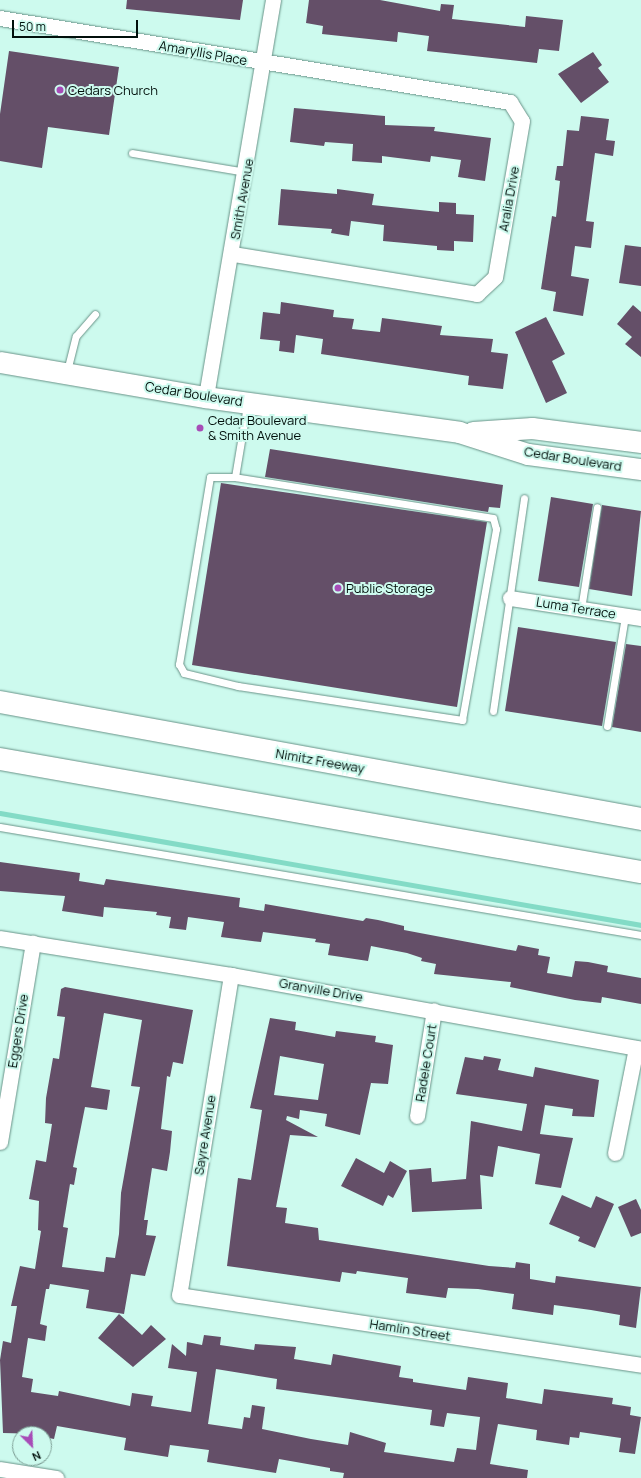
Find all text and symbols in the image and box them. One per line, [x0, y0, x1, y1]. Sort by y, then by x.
scale bar [14, 12, 140, 38]
text: 50 m [19, 18, 46, 35]
street label: Amaryllis Place [158, 38, 248, 68]
place label: Cedars Church [68, 82, 158, 98]
marker: Cedars Church [55, 85, 65, 95]
street label: Smith Avenue [227, 157, 257, 241]
street label: Aralia Drive [496, 165, 522, 233]
street label: Cedar Boulevard [144, 379, 244, 409]
place label: Cedar Boulevard & Smith Avenue [208, 413, 307, 444]
marker: Cedar Boulevard & Smith Avenue [195, 423, 205, 433]
street label: Cedar Boulevard [523, 444, 623, 474]
place label: Public Storage [346, 580, 433, 596]
marker: Public Storage [333, 583, 343, 593]
street label: Luma Terrace [535, 594, 617, 622]
street label: Nimitz Freeway [274, 746, 366, 776]
street label: Granville Drive [278, 975, 364, 1005]
street label: Eggers Drive [4, 993, 32, 1069]
street label: Radele Court [412, 1023, 440, 1103]
street label: Sayre Avenue [191, 1094, 219, 1176]
street label: Hamlin Street [368, 1316, 452, 1344]
north arrow [12, 1426, 52, 1466]
text: N [30, 1448, 43, 1465]

